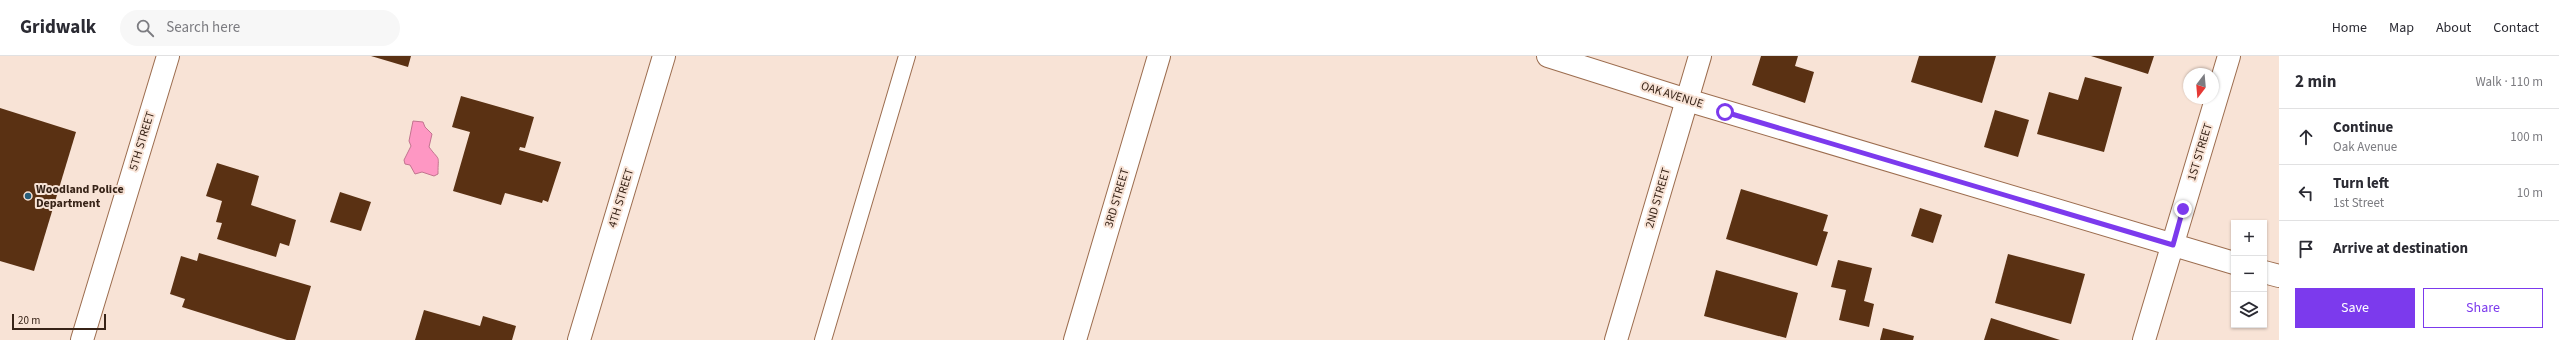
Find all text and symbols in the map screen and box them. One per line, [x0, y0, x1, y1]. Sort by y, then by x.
search box [120, 10, 400, 46]
text: Gridwalk [20, 14, 96, 41]
icon: search [134, 17, 156, 39]
text: Search here [166, 17, 240, 38]
text: Home [2332, 18, 2367, 38]
text: Map [2389, 18, 2414, 38]
text: About [2436, 18, 2471, 38]
text: Contact [2493, 18, 2539, 38]
north arrow [2183, 68, 2219, 104]
text: 2 min [2295, 70, 2336, 94]
text: Walk · 110 m [2475, 73, 2543, 91]
street label: OAK AVENUE [1639, 77, 1705, 113]
route start [1716, 103, 1734, 121]
street label: 5TH STREET [125, 109, 159, 173]
text: Continue [2333, 117, 2393, 138]
street label: 1ST STREET [2183, 121, 2217, 183]
icon: ahead [2295, 126, 2317, 148]
text: 100 m [2510, 128, 2543, 146]
text: Oak Avenue [2333, 138, 2397, 156]
street label: 2ND STREET [1641, 165, 1675, 230]
street label: 4TH STREET [604, 166, 638, 230]
street label: 3RD STREET [1100, 166, 1134, 230]
text: Turn left [2333, 173, 2389, 194]
place label: Woodland Police Department [36, 181, 124, 212]
icon: left [2295, 182, 2317, 204]
text: 10 m [2517, 184, 2543, 202]
marker: Woodland Police Department [23, 191, 33, 201]
text: 1st Street [2333, 194, 2384, 212]
route end [2174, 200, 2192, 218]
map controls [2231, 220, 2267, 328]
button: + [2231, 220, 2267, 256]
icon: arrive [2295, 238, 2317, 260]
text: Arrive at destination [2333, 238, 2468, 259]
button: − [2231, 256, 2267, 292]
button: Save [2295, 288, 2415, 328]
button: Share [2423, 288, 2543, 328]
button: layers [2231, 292, 2267, 328]
scale bar [12, 312, 106, 331]
text: 20 m [18, 313, 40, 328]

